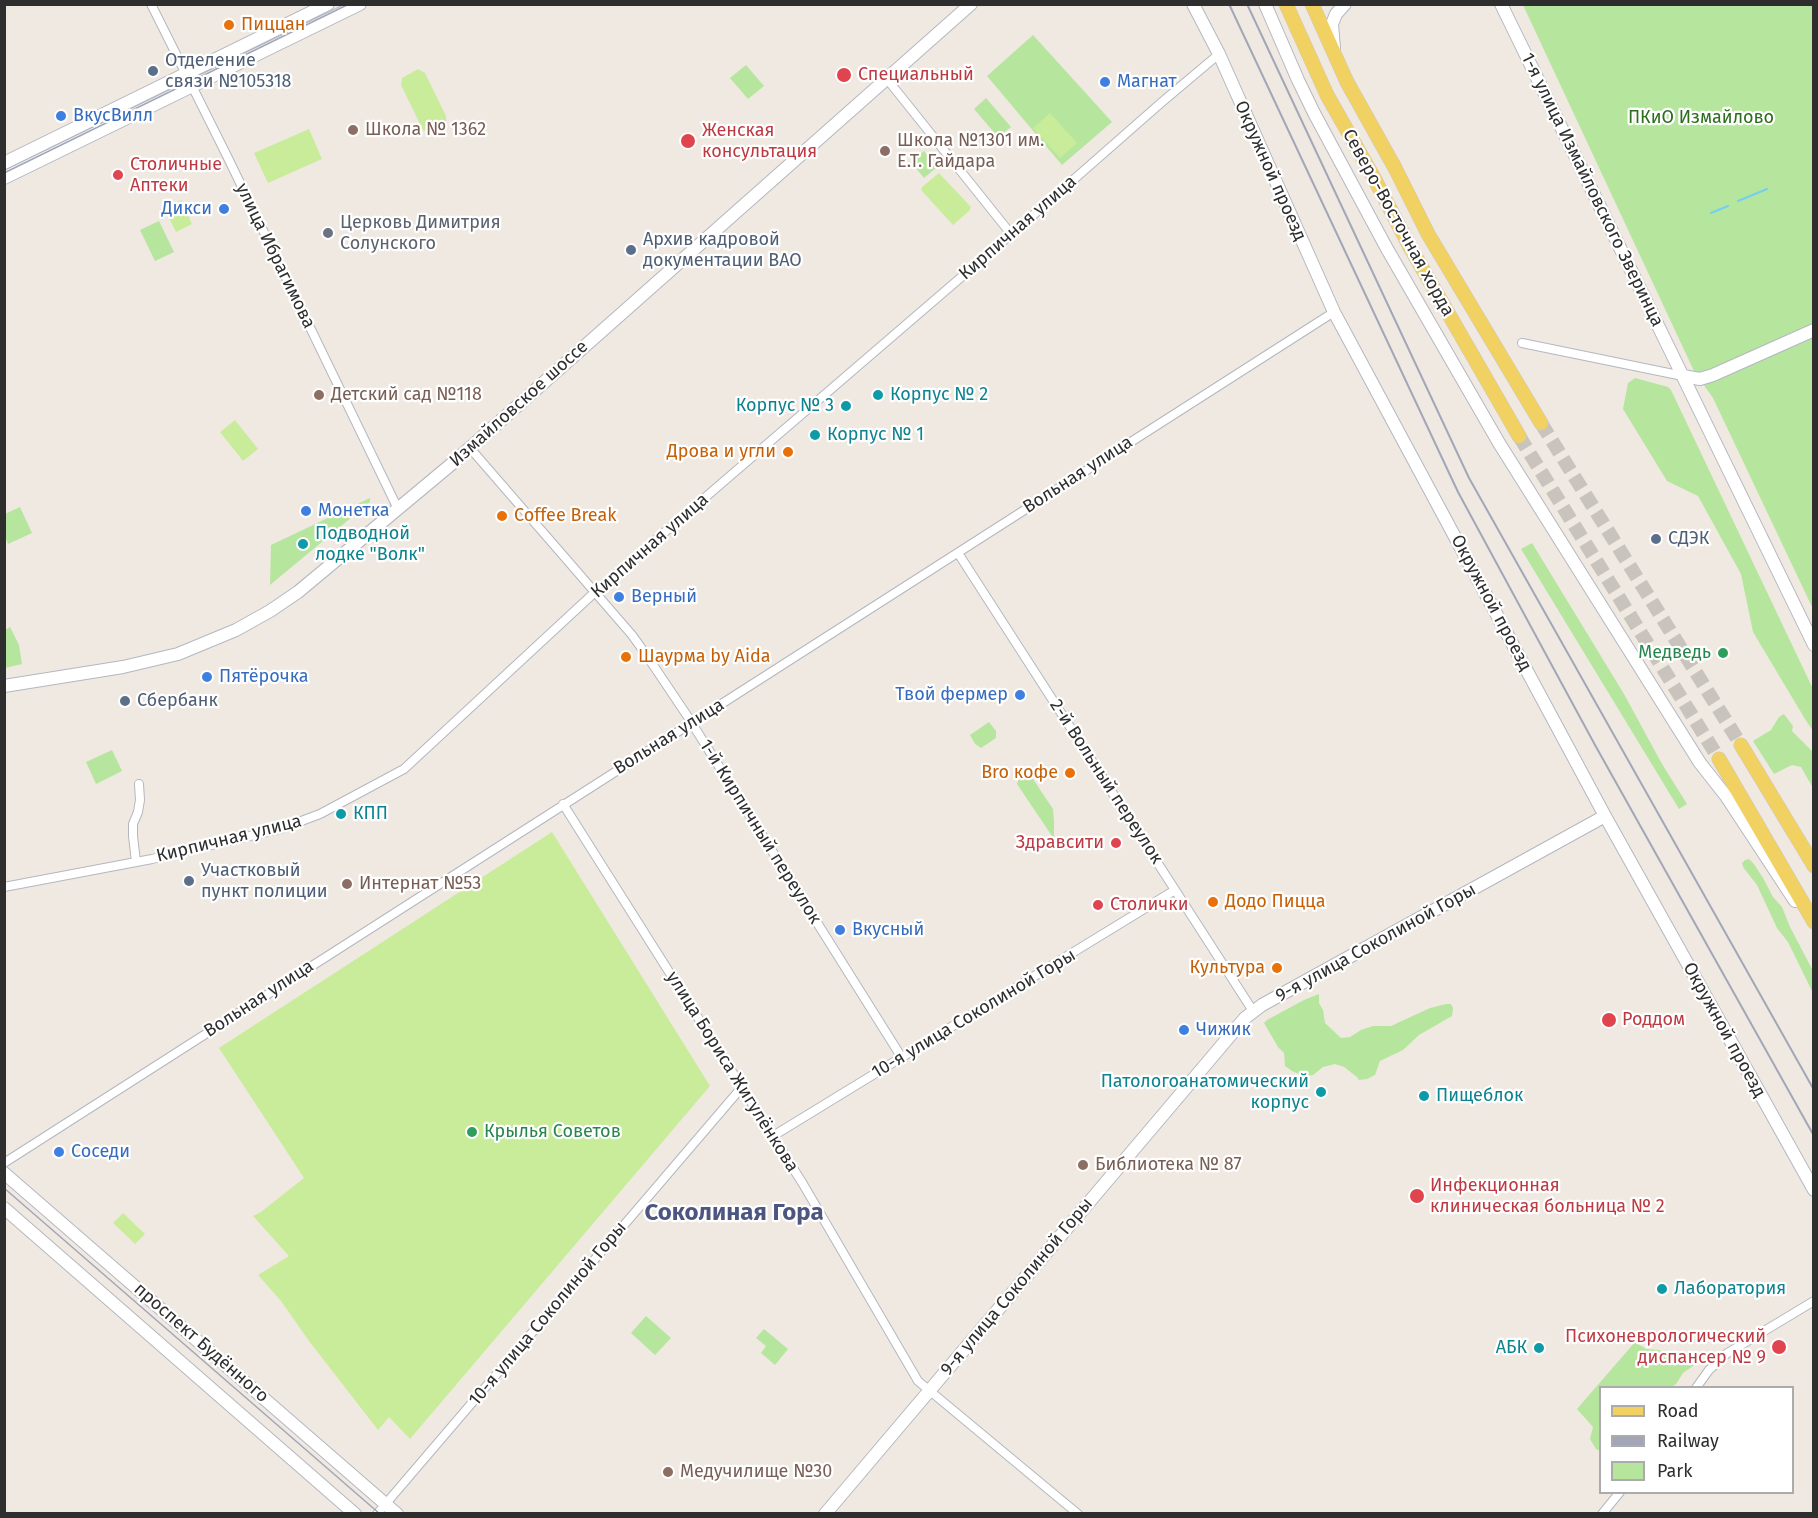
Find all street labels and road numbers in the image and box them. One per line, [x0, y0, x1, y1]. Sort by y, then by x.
street label: 1-я улица Измайловского Зверинца [1516, 50, 1668, 330]
street label: Окружной проезд [1229, 98, 1311, 244]
street label: Северо-Восточная хорда [1337, 126, 1459, 320]
street label: Кирпичная улица [955, 171, 1081, 285]
street label: улица Ибрагимова [230, 180, 320, 332]
street label: Измайловское шоссе [445, 336, 593, 472]
street label: Вольная улица [1019, 432, 1137, 518]
street label: Кирпичная улица [587, 489, 713, 603]
street label: Окружной проезд [1446, 531, 1536, 675]
street label: Вольная улица [610, 694, 728, 780]
street label: 2-й Вольный переулок [1045, 696, 1167, 868]
street label: 1-й Кирпичный переулок [694, 736, 826, 928]
street label: Кирпичная улица [154, 811, 304, 867]
street label: 9-я улица Соколиной Горы [1272, 879, 1480, 1007]
street label: 10-я улица Соколиной Горы [868, 945, 1080, 1083]
street label: Вольная улица [200, 956, 318, 1042]
street label: Окружной проезд [1678, 959, 1770, 1101]
street label: улица Бориса Жигулёнкова [661, 968, 803, 1176]
street label: 9-я улица Соколиной Горы [936, 1194, 1098, 1380]
street label: 10-я улица Соколиной Горы [465, 1217, 631, 1411]
street label: проспект Будённого [129, 1279, 273, 1407]

